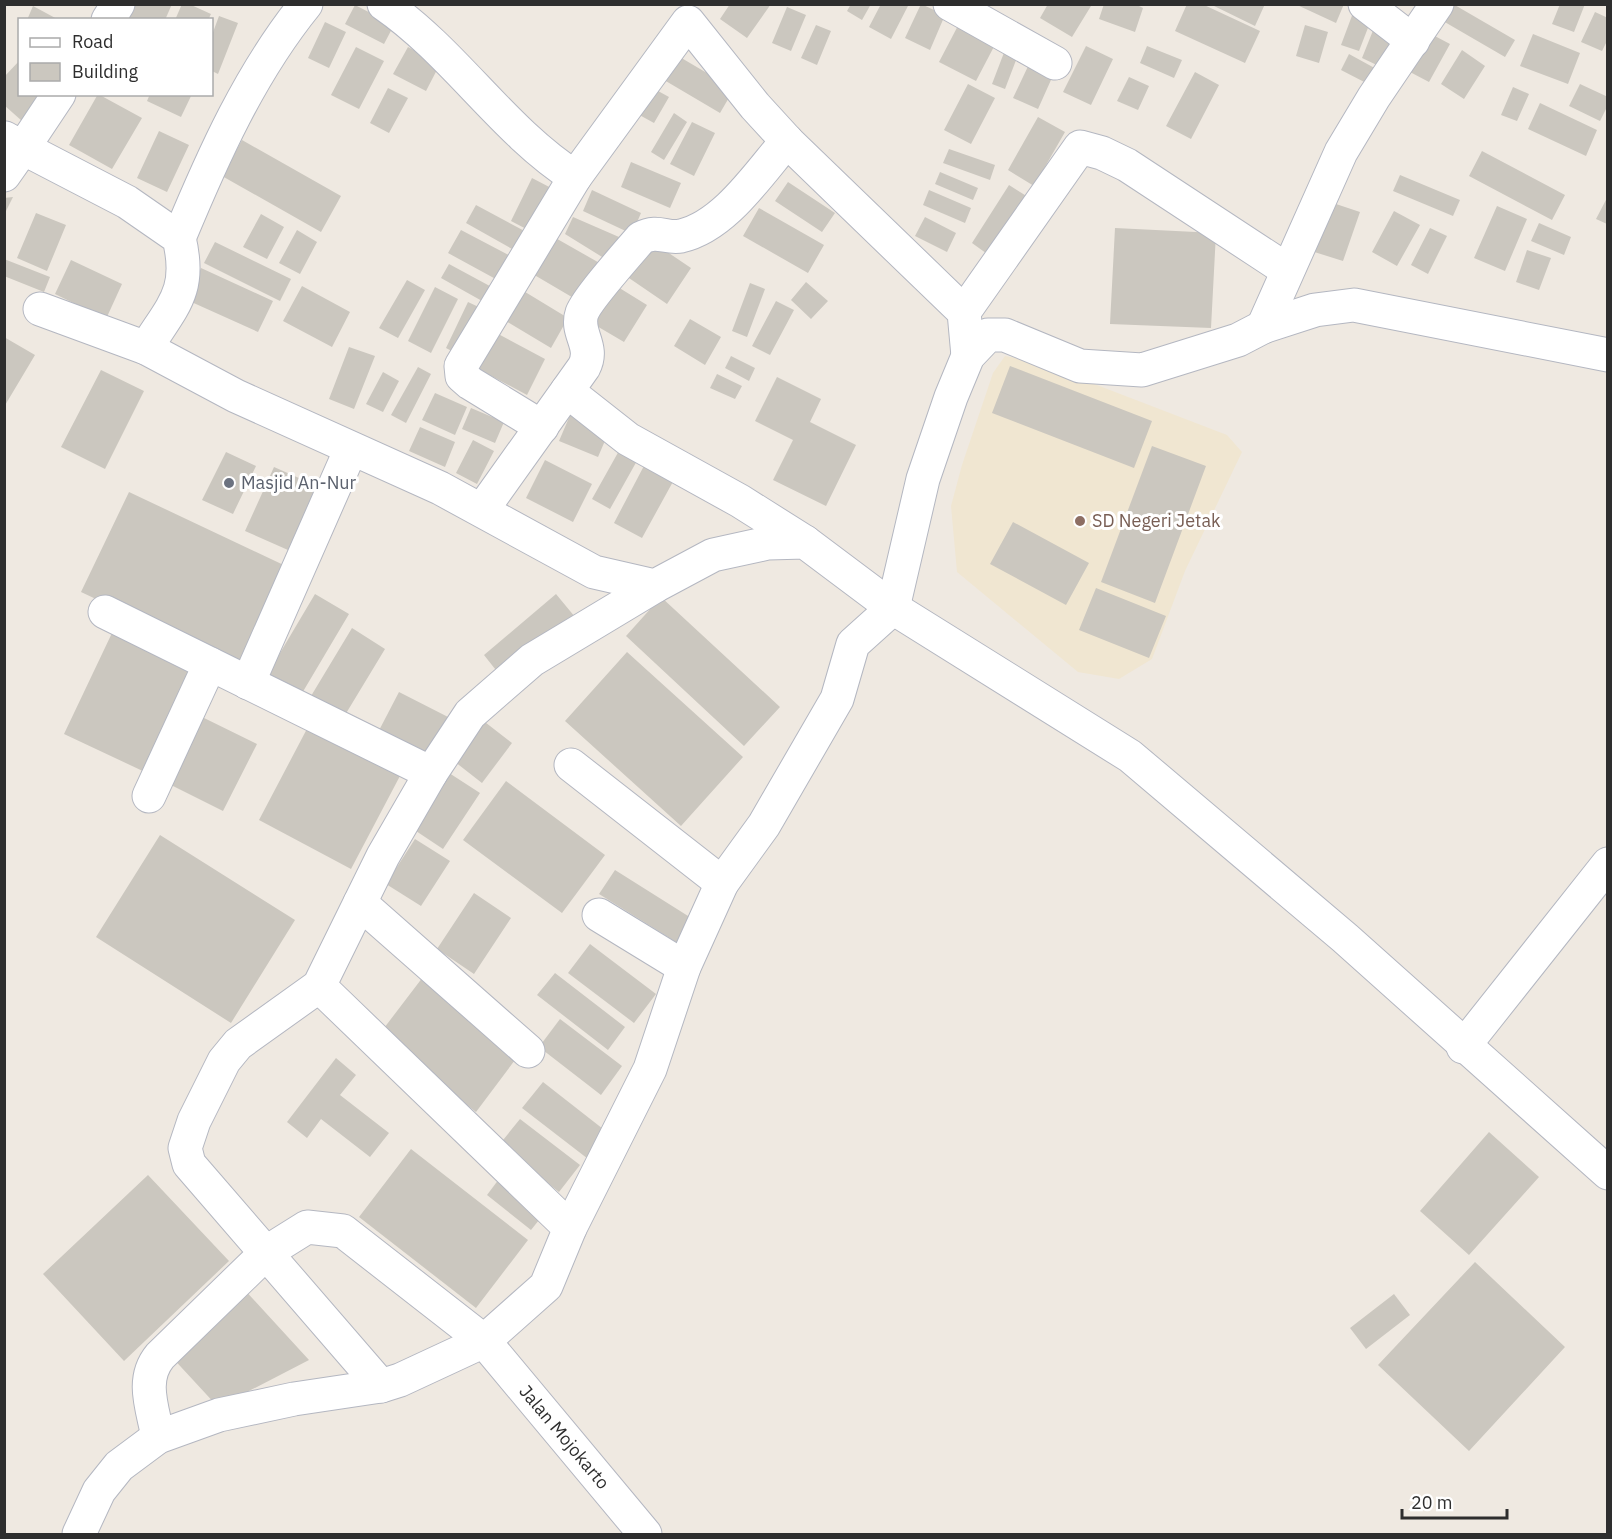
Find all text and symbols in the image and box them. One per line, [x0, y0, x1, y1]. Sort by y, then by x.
legend [18, 18, 213, 96]
text: Road [72, 30, 113, 53]
text: Building [72, 60, 139, 83]
place label: Masjid An-Nur [241, 471, 357, 494]
marker: Masjid An-Nur [222, 476, 236, 490]
place label: SD Negeri Jetak [1092, 509, 1221, 532]
marker: SD Negeri Jetak [1073, 514, 1087, 528]
street label: Jalan Mojokarto [514, 1380, 615, 1494]
scale bar [1402, 1482, 1507, 1520]
text: 20 m [1411, 1491, 1453, 1514]

